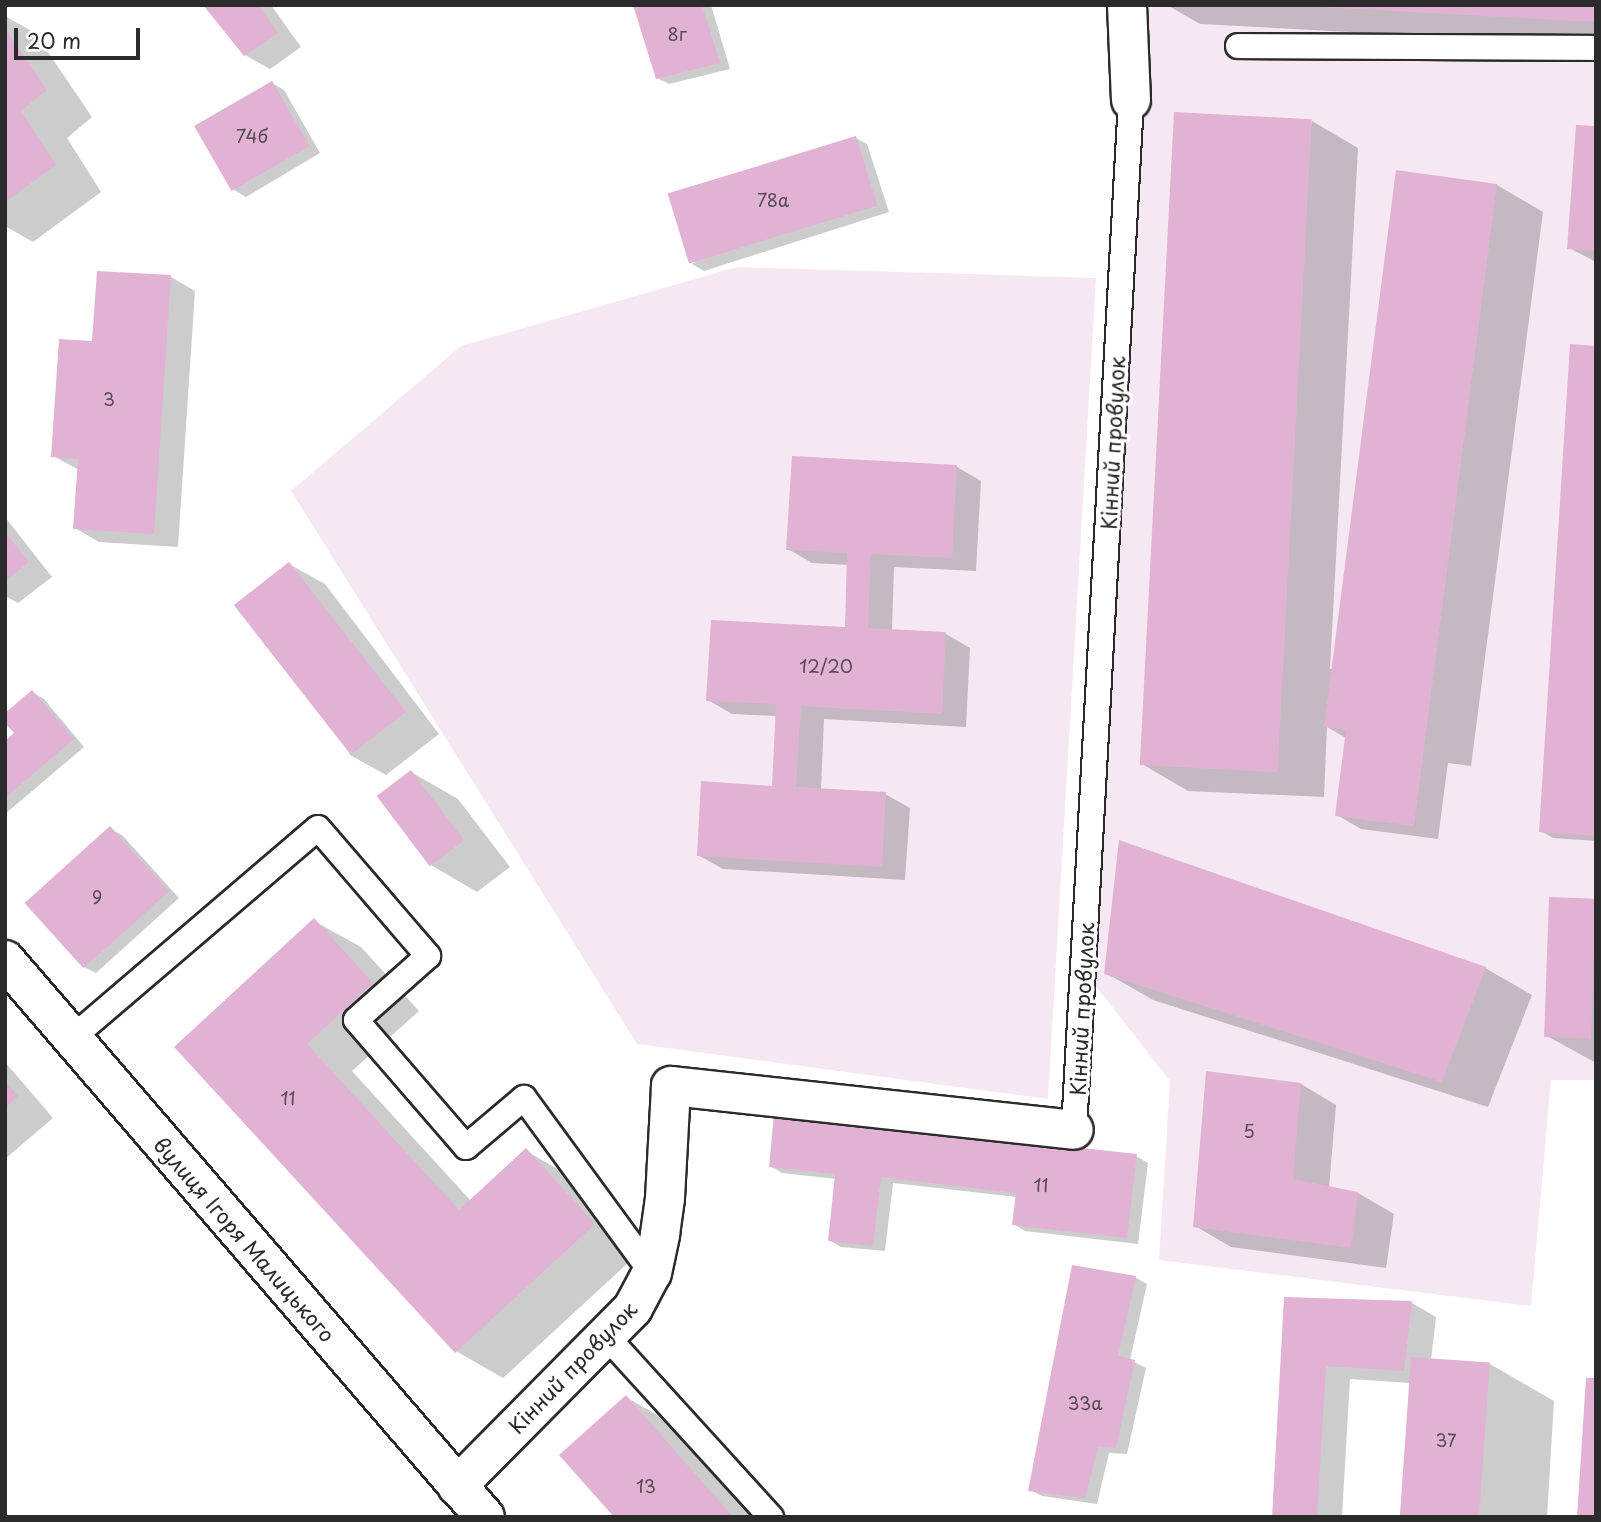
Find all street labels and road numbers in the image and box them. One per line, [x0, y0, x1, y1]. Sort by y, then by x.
street label: Кінний провулок [1095, 356, 1129, 530]
street label: Кінний провулок [1064, 922, 1098, 1096]
street label: вулиця Ігоря Малицького [149, 1131, 341, 1347]
street label: Кінний провулок [503, 1296, 641, 1438]

